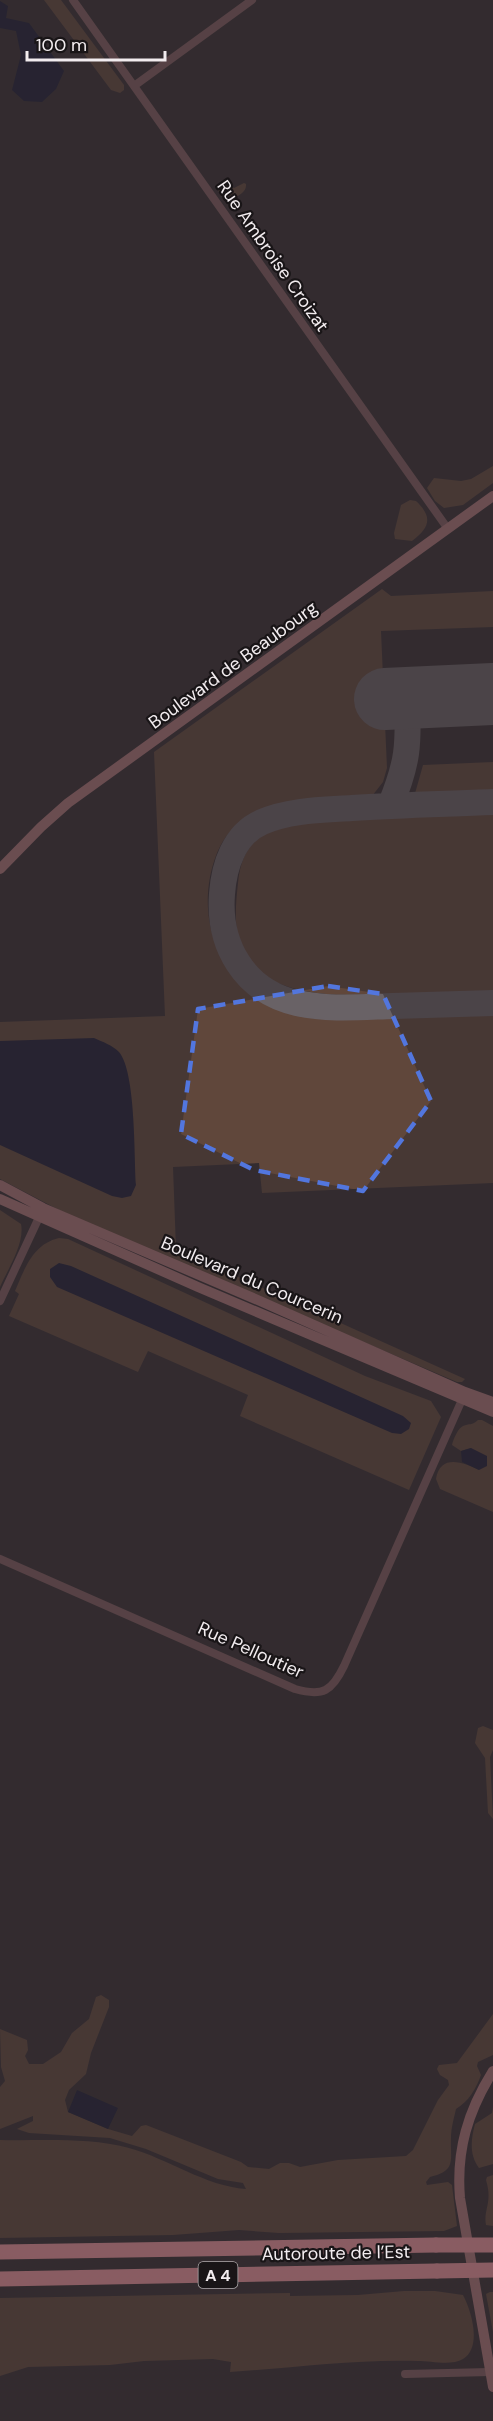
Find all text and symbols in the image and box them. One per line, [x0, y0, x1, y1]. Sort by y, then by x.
scale bar [27, 24, 165, 62]
text: 100 m [36, 33, 87, 57]
street label: Rue Ambroise Croizat [212, 176, 334, 336]
street label: Boulevard de Beaubourg [144, 596, 322, 734]
street label: Boulevard du Courcerin [157, 1231, 347, 1329]
street label: Rue Pelloutier [194, 1616, 308, 1684]
street label: Autoroute de l’Est [261, 2240, 411, 2266]
road number: A 4 [198, 2262, 238, 2288]

